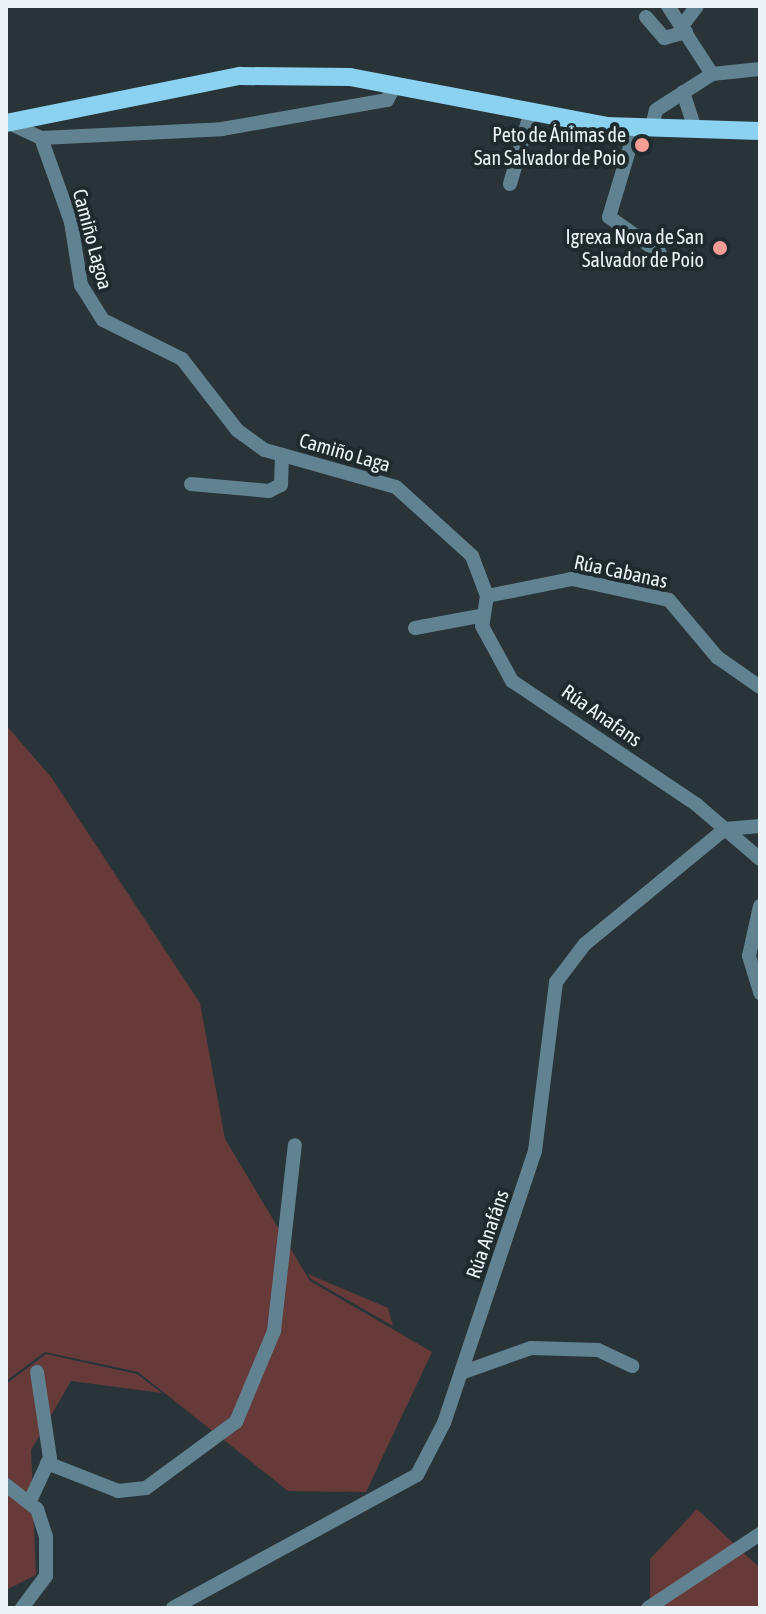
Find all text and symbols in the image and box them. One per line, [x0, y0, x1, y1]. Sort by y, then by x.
place label: Peto de Ánimas de San Salvador de Poio [474, 122, 626, 169]
marker: Peto de Ánimas de San Salvador de Poio [633, 136, 651, 154]
street label: Camiño Lagoa [68, 186, 118, 292]
place label: Igrexa Nova de San Salvador de Poio [566, 224, 704, 271]
marker: Igrexa Nova de San Salvador de Poio [711, 239, 729, 257]
street label: Camiño Laga [297, 428, 393, 476]
street label: Rúa Cabanas [572, 549, 670, 593]
street label: Rúa Anafans [557, 679, 647, 751]
street label: Rúa Anafáns [461, 1187, 513, 1281]

